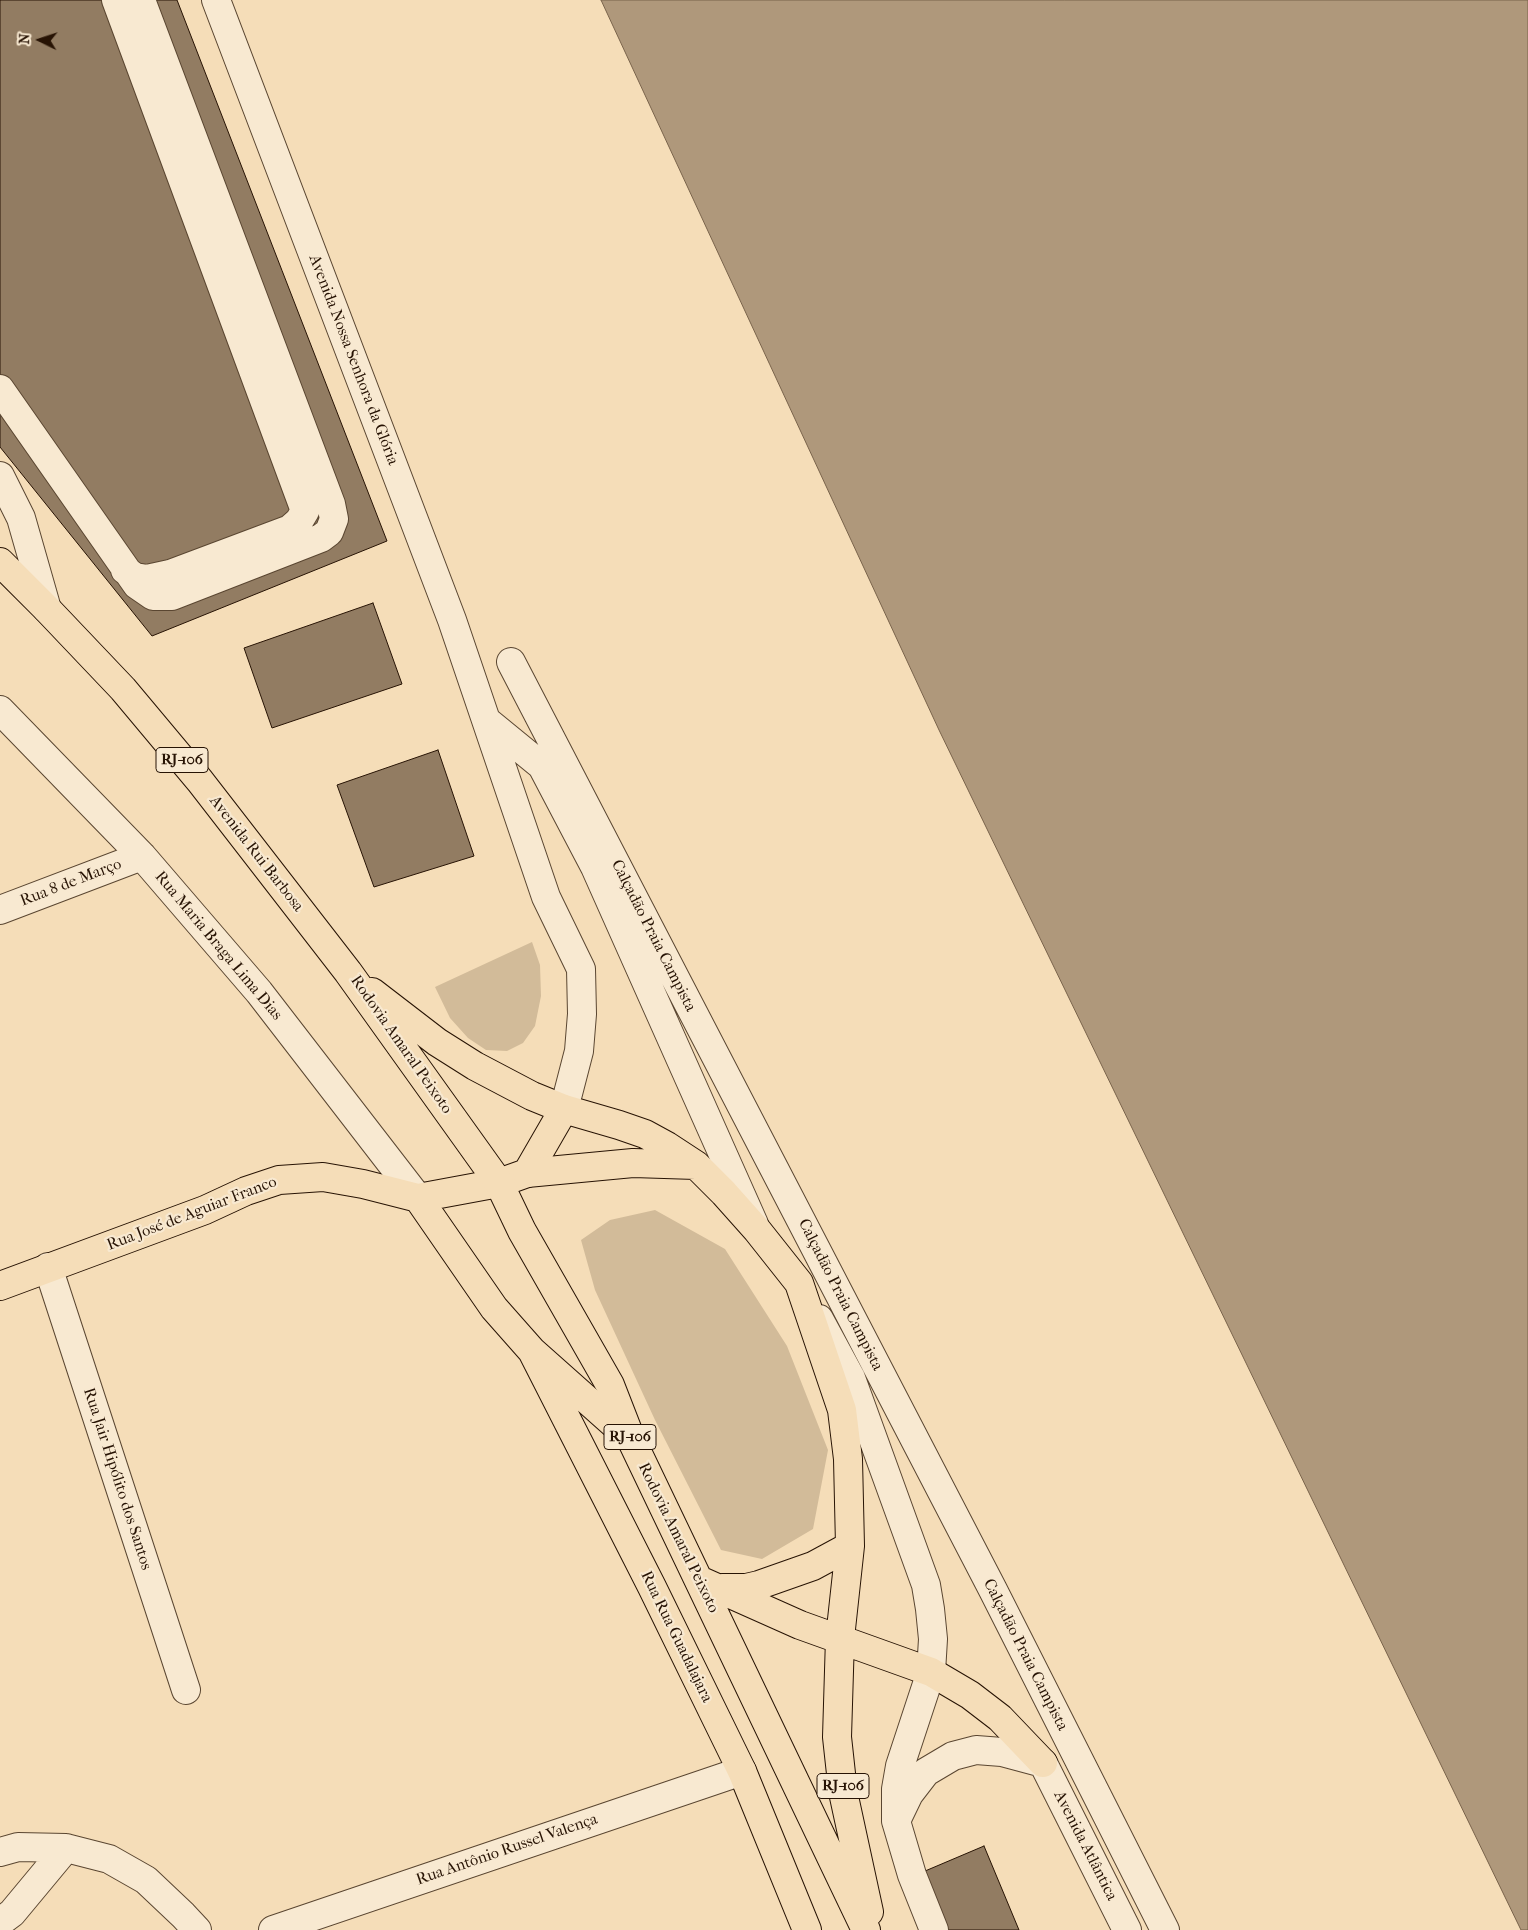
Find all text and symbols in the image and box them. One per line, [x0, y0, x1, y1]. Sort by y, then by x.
north arrow [15, 15, 65, 65]
text: N [16, 33, 33, 45]
street label: Avenida Nossa Senhora da Glória [304, 252, 402, 468]
road number: RJ-106 [156, 748, 208, 772]
street label: Avenida Rui Barbosa [205, 792, 307, 916]
street label: Rua 8 de Março [18, 855, 124, 911]
street label: Calçadão Praia Campista [606, 857, 700, 1015]
street label: Rua Maria Braga Lima Dias [150, 868, 286, 1024]
street label: Rodovia Amaral Peixoto [346, 972, 456, 1118]
street label: Rua José de Aguiar Franco [104, 1173, 280, 1255]
street label: Calçadão Praia Campista [793, 1216, 887, 1374]
street label: Rua Jair Hipólito dos Santos [78, 1386, 156, 1572]
road number: RJ-106 [604, 1424, 656, 1450]
street label: Rodovia Amaral Peixoto [633, 1460, 723, 1616]
street label: Rua Rua Guadalajara [636, 1568, 716, 1706]
street label: Calçadão Praia Campista [978, 1576, 1072, 1734]
road number: RJ-106 [817, 1774, 869, 1798]
street label: Avenida Atlântica [1049, 1788, 1121, 1904]
street label: Rua Antônio Russel Valença [414, 1810, 600, 1890]

